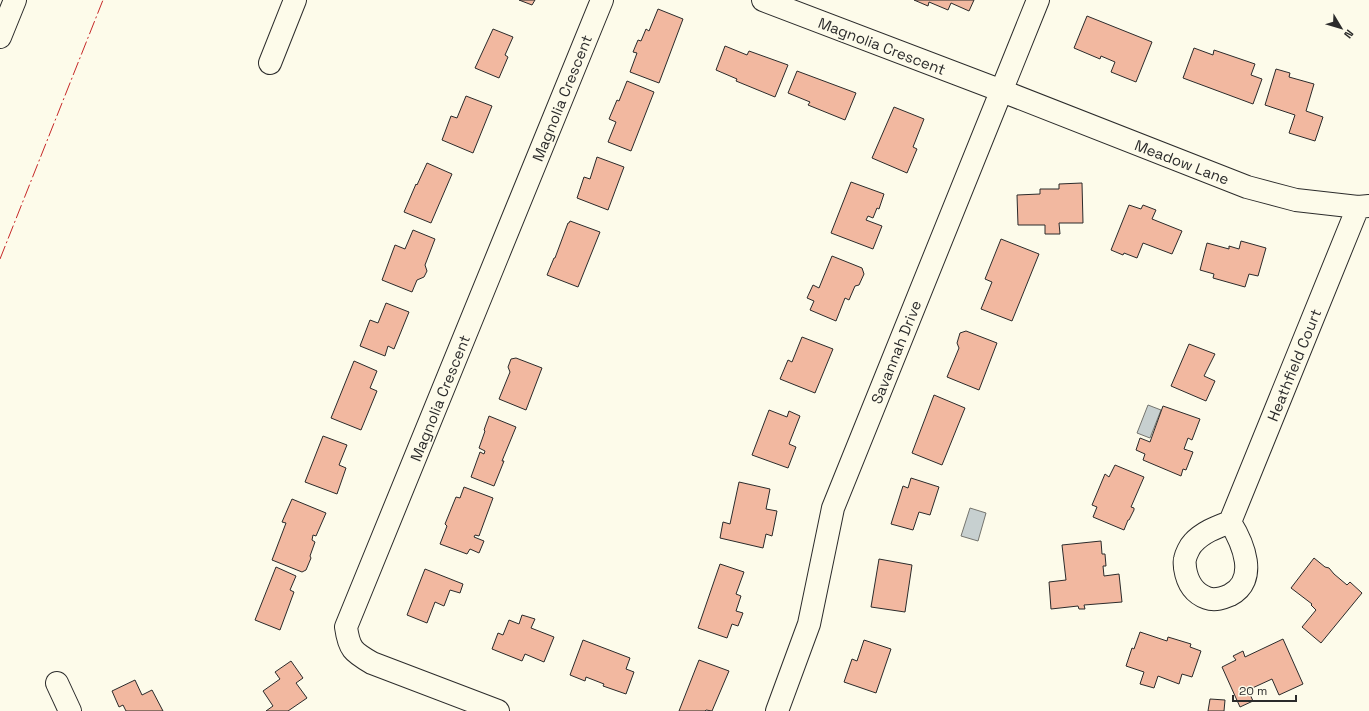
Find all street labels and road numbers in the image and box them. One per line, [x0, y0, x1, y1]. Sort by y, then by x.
street label: Magnolia Crescent [816, 13, 948, 79]
street label: Magnolia Crescent [528, 32, 596, 164]
street label: Meadow Lane [1132, 135, 1232, 189]
street label: Savannah Drive [867, 297, 925, 407]
street label: Heathfield Court [1263, 306, 1325, 424]
street label: Magnolia Crescent [406, 332, 474, 464]

